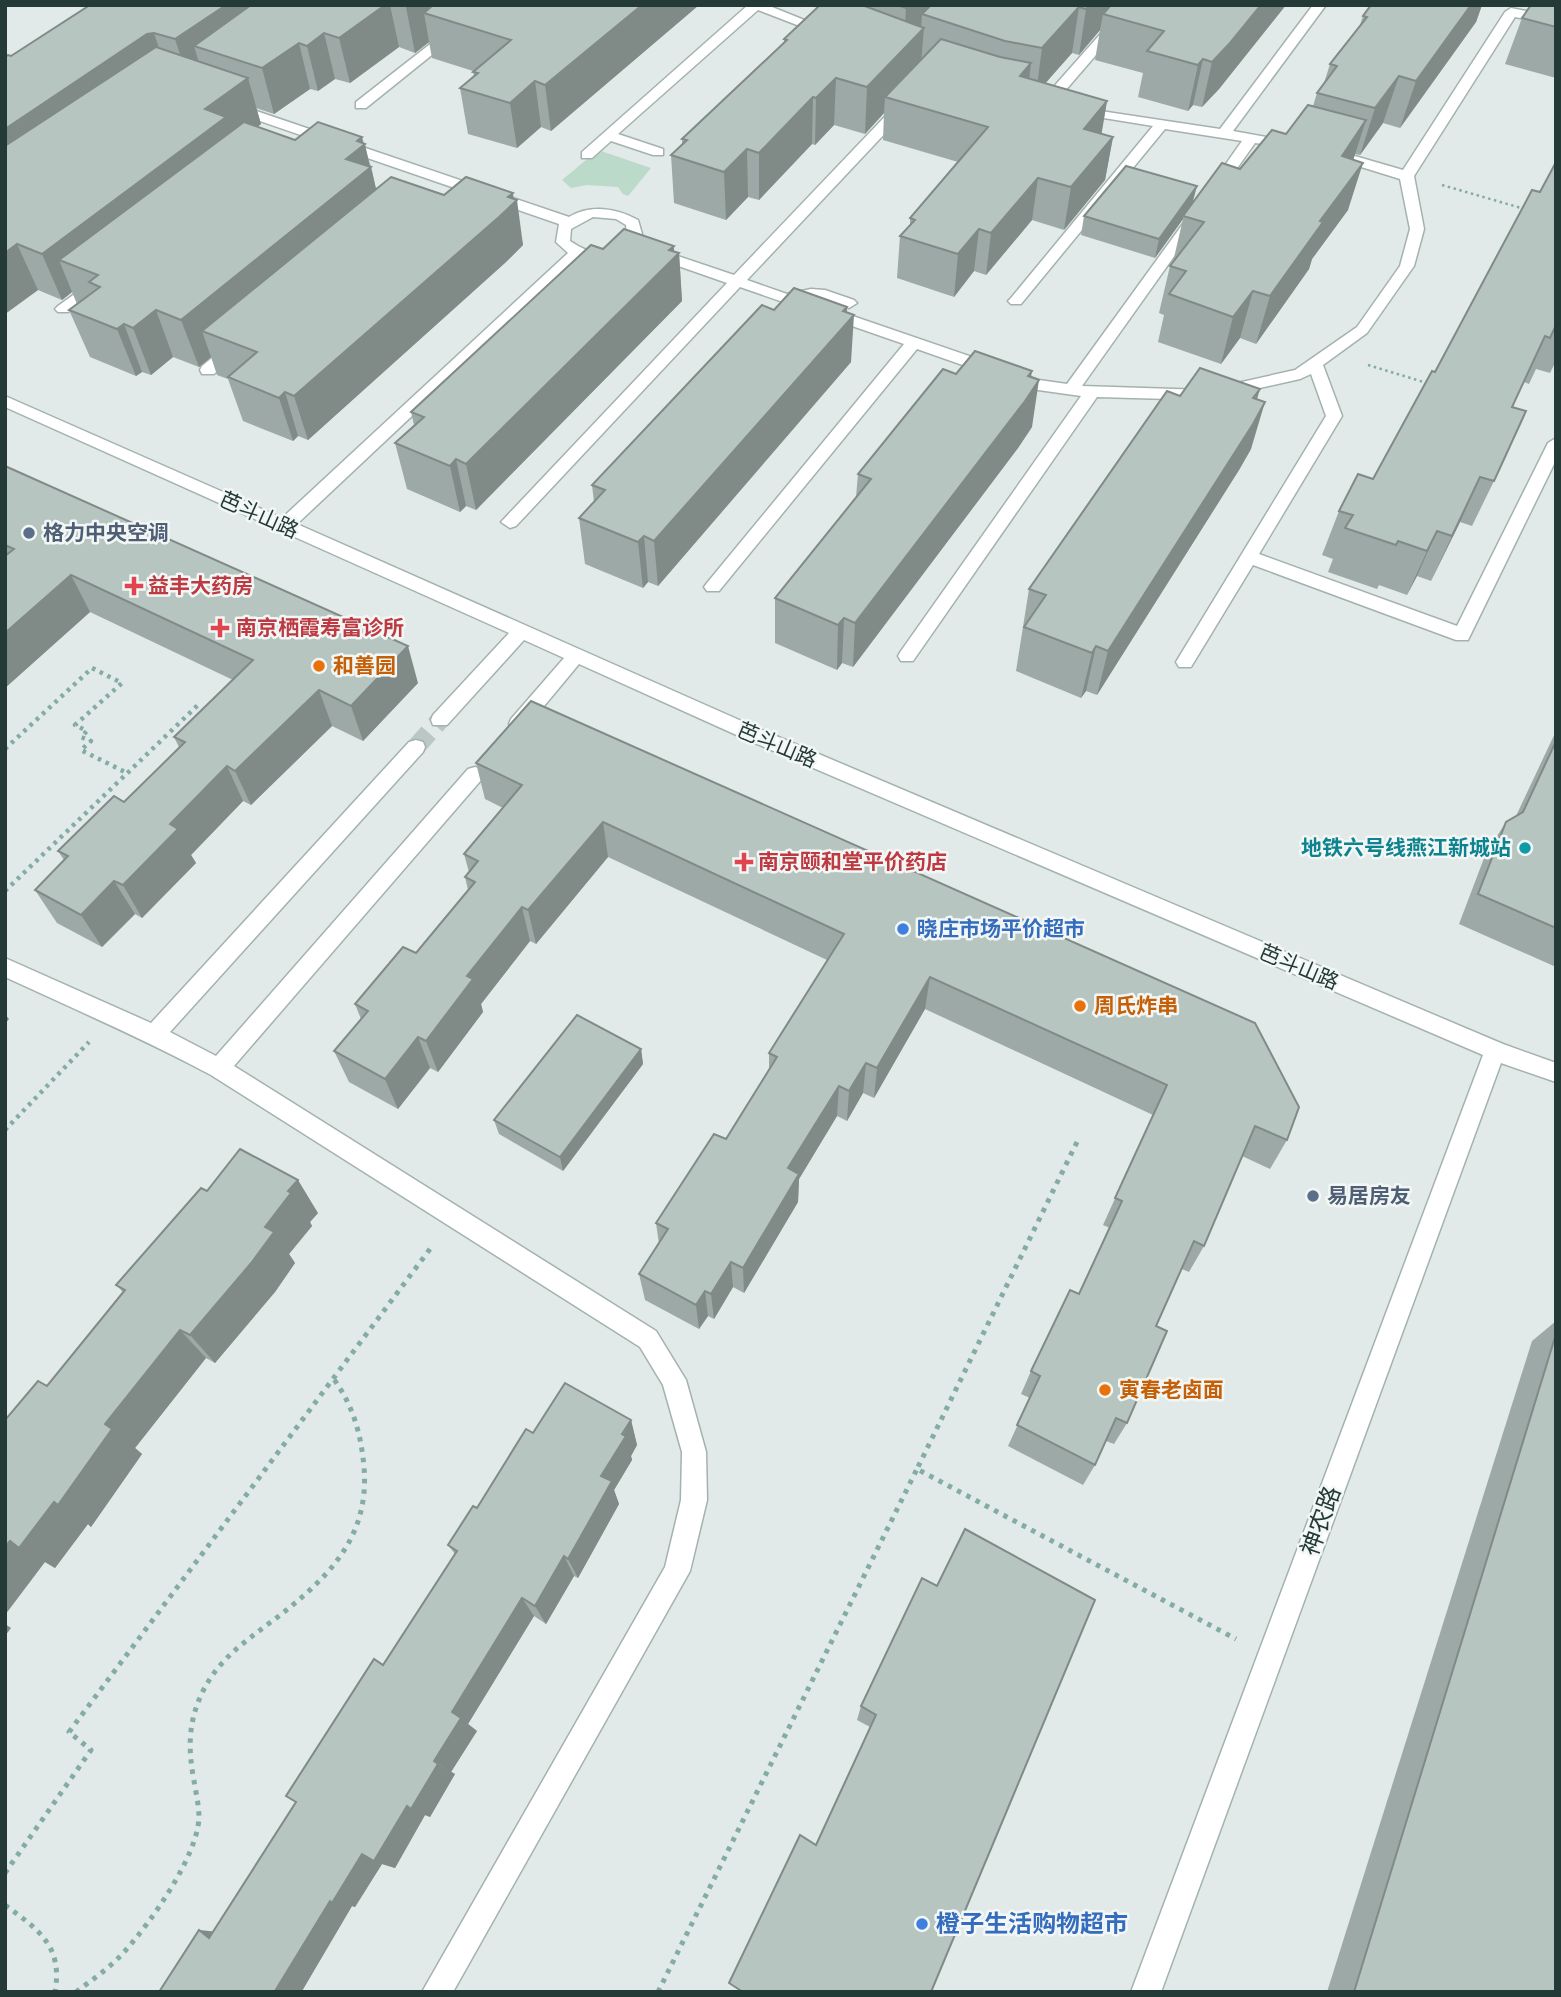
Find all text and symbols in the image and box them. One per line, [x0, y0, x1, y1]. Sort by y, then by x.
street label: 芭斗山路 [215, 484, 303, 544]
place label: 格力中央空调 [43, 518, 169, 546]
marker: 格力中央空调 [21, 525, 37, 541]
place label: 益丰大药房 [148, 571, 253, 599]
marker: 益丰大药房 [126, 578, 142, 594]
place label: 南京栖霞寿富诊所 [236, 613, 404, 641]
marker: 南京栖霞寿富诊所 [210, 618, 230, 638]
place label: 和善园 [333, 651, 396, 679]
marker: 和善园 [311, 658, 327, 674]
street label: 芭斗山路 [733, 715, 822, 773]
place label: 地铁六号线燕江新城站 [1301, 833, 1511, 861]
marker: 地铁六号线燕江新城站 [1517, 840, 1533, 856]
place label: 南京颐和堂平价药店 [758, 847, 947, 875]
marker: 南京颐和堂平价药店 [736, 854, 752, 870]
place label: 晓庄市场平价超市 [917, 914, 1085, 942]
marker: 晓庄市场平价超市 [895, 921, 911, 937]
street label: 芭斗山路 [1255, 937, 1344, 995]
place label: 周氏炸串 [1094, 991, 1178, 1019]
marker: 周氏炸串 [1072, 998, 1088, 1014]
place label: 易居房友 [1327, 1181, 1411, 1209]
marker: 易居房友 [1305, 1188, 1321, 1204]
place label: 寅春老卤面 [1119, 1375, 1224, 1403]
marker: 寅春老卤面 [1097, 1382, 1113, 1398]
street label: 神农路 [1292, 1481, 1347, 1560]
place label: 橙子生活购物超市 [936, 1906, 1128, 1939]
marker: 橙子生活购物超市 [914, 1916, 930, 1932]

